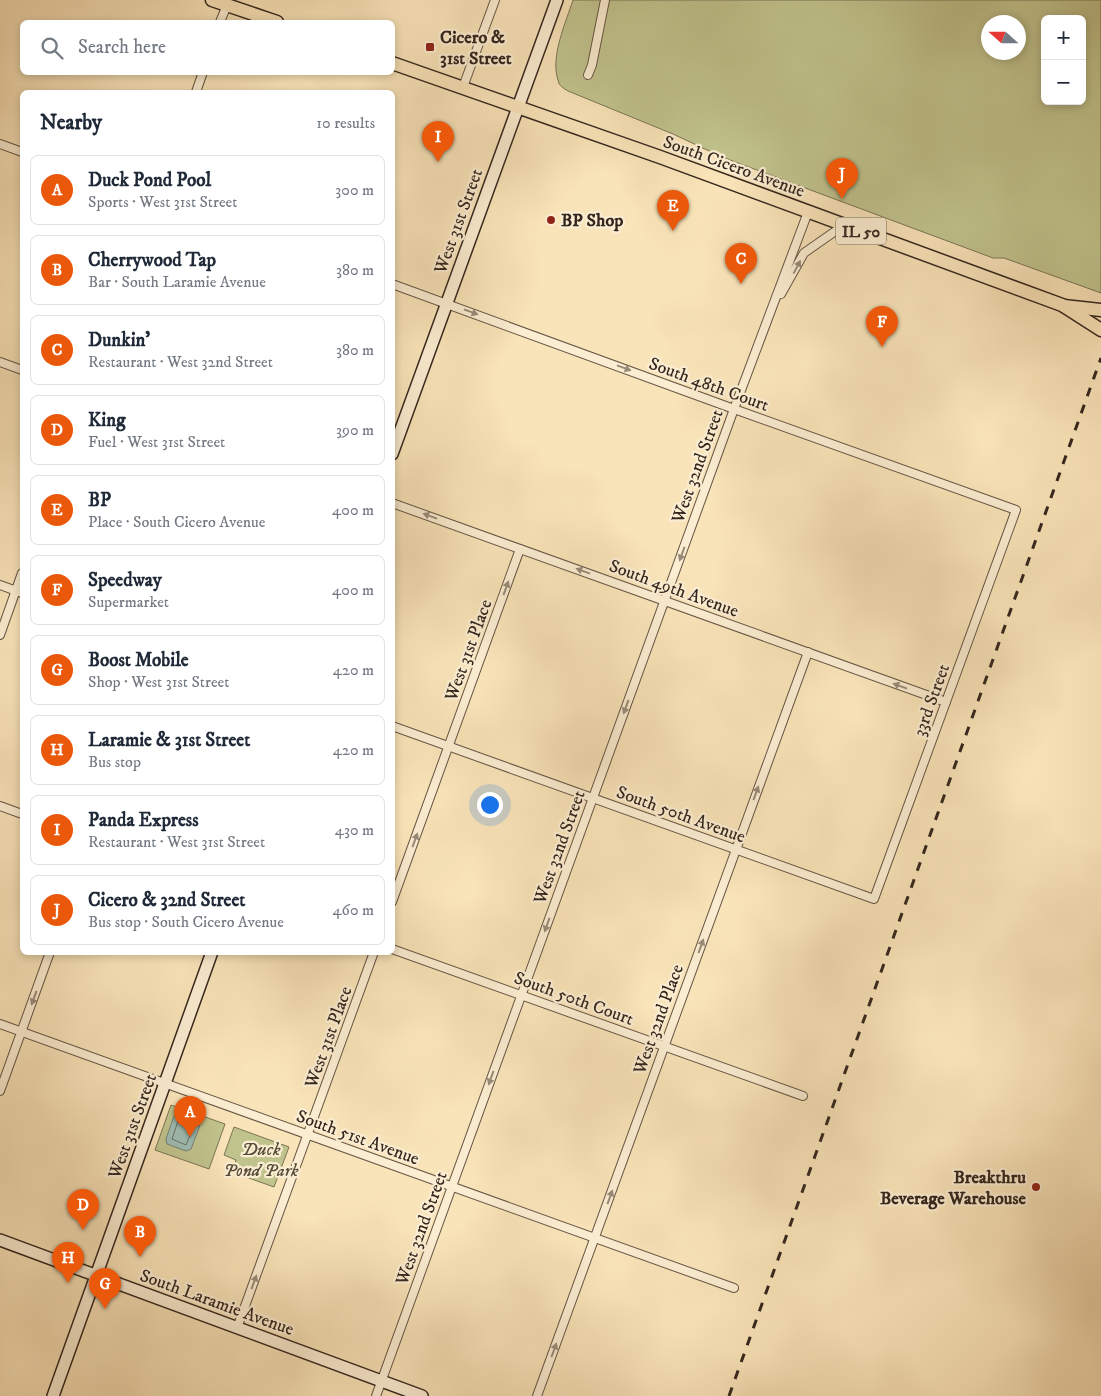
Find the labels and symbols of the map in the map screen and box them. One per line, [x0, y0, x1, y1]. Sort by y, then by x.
north arrow [981, 15, 1026, 60]
place label: Cicero & 31st Street [440, 27, 512, 70]
marker: Cicero & 31st Street [424, 41, 436, 53]
pin: I [422, 121, 454, 162]
street label: South Cicero Avenue [660, 131, 807, 203]
pin: J [826, 158, 858, 199]
street label: West 31st Street [429, 166, 488, 278]
pin: E [657, 190, 689, 231]
place label: BP Shop [561, 210, 623, 232]
marker: BP Shop [545, 214, 557, 226]
road number: IL 50 [836, 218, 886, 245]
pin: C [725, 243, 757, 284]
one-way arrow [793, 259, 801, 274]
pin: F [866, 306, 898, 347]
one-way arrow [464, 309, 479, 316]
street label: South 48th Court [646, 353, 772, 417]
one-way arrow [616, 365, 631, 372]
street label: West 32nd Street [667, 406, 729, 527]
one-way arrow [422, 512, 437, 519]
one-way arrow [678, 547, 686, 562]
street label: South 49th Avenue [606, 555, 741, 623]
one-way arrow [575, 567, 590, 574]
one-way arrow [502, 580, 510, 595]
street label: West 31st Place [440, 597, 497, 705]
street label: 33rd Street [909, 661, 955, 740]
one-way arrow [892, 682, 907, 690]
one-way arrow [622, 700, 630, 715]
street label: South 50th Avenue [613, 781, 748, 848]
one-way arrow [753, 786, 760, 801]
street label: West 32nd Street [529, 787, 591, 908]
your location [477, 792, 503, 818]
one-way arrow [412, 832, 419, 847]
one-way arrow [543, 918, 550, 933]
one-way arrow [697, 938, 705, 953]
street label: West 32nd Place [629, 962, 689, 1078]
street label: South 50th Court [511, 967, 637, 1031]
street label: West 31st Place [300, 984, 357, 1092]
one-way arrow [30, 991, 37, 1006]
street label: West 31st Street [103, 1071, 162, 1183]
one-way arrow [487, 1071, 495, 1086]
pin: A [174, 1096, 206, 1137]
street label: South 51st Avenue [293, 1106, 422, 1170]
park label: Duck Pond Park [223, 1139, 299, 1182]
place label: Breakthru Beverage Warehouse [880, 1167, 1027, 1210]
street label: West 32nd Street [391, 1168, 453, 1289]
marker: Breakthru Beverage Warehouse [1030, 1181, 1042, 1193]
pin: D [67, 1189, 99, 1230]
one-way arrow [607, 1190, 614, 1205]
pin: B [124, 1216, 156, 1257]
pin: H [52, 1242, 84, 1283]
street label: South Laramie Avenue [137, 1265, 297, 1341]
pin: G [89, 1268, 121, 1309]
one-way arrow [250, 1274, 258, 1289]
one-way arrow [550, 1342, 558, 1357]

